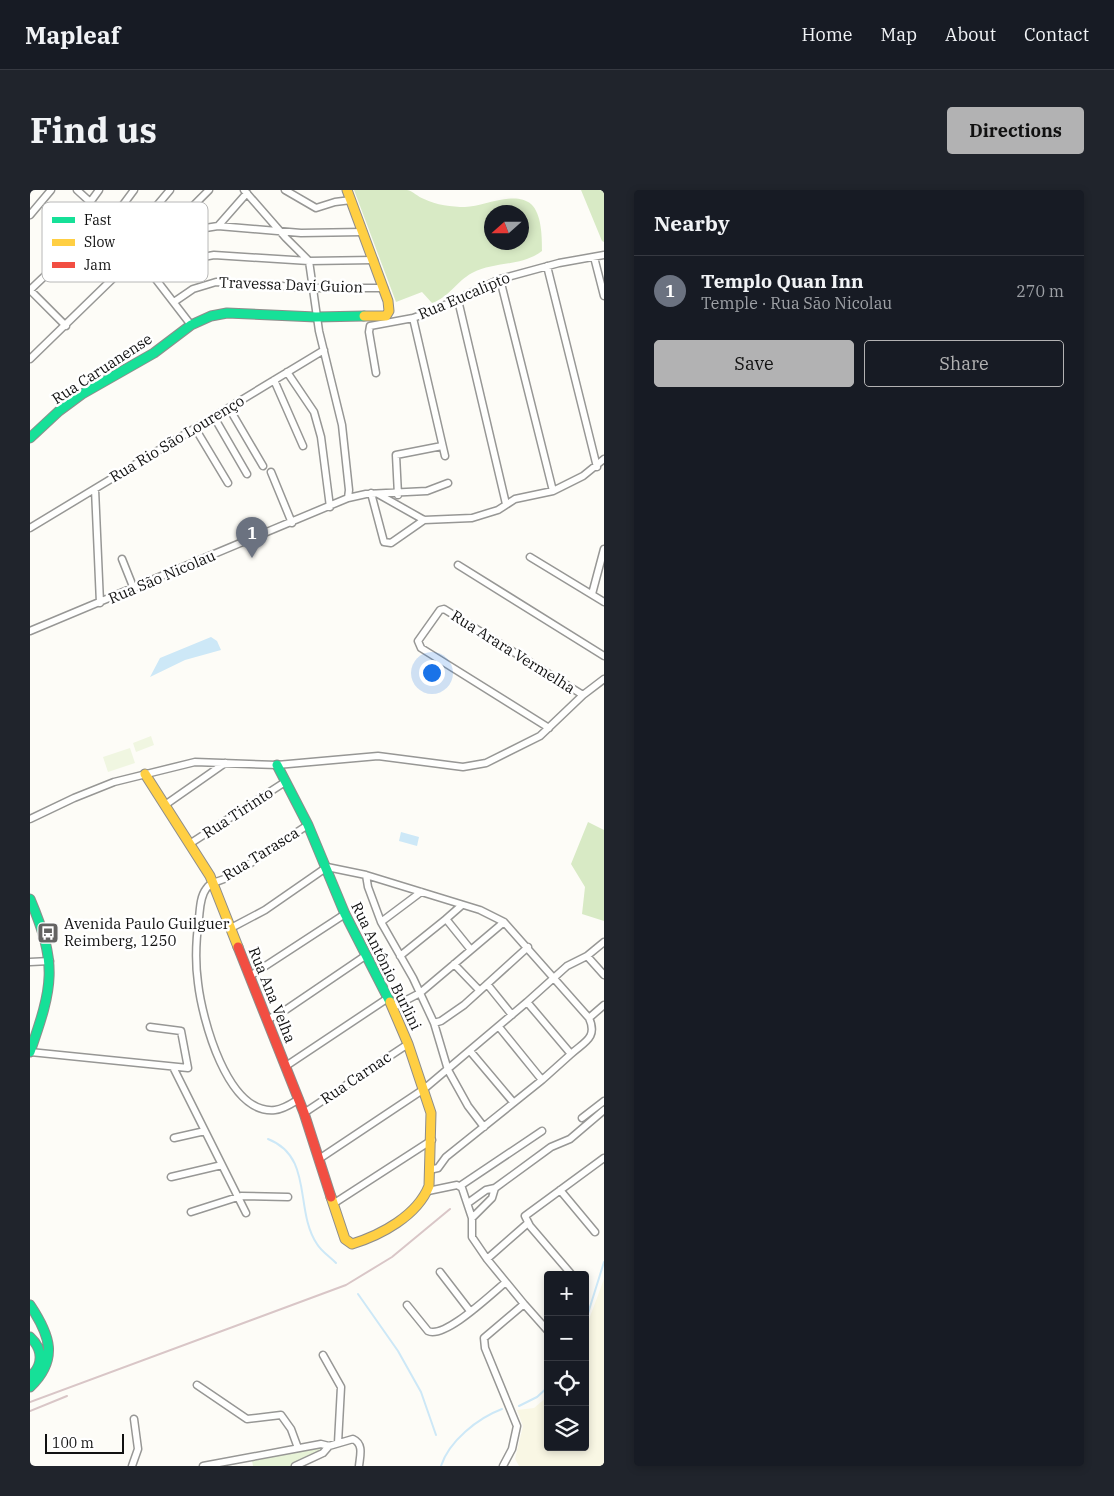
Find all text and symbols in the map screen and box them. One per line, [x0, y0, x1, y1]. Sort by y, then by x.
text: Mapleaf [25, 19, 120, 51]
text: Home [801, 23, 853, 46]
text: Map [881, 23, 917, 46]
text: About [945, 23, 996, 46]
text: Contact [1024, 23, 1089, 46]
text: Find us [30, 107, 157, 153]
button: Directions [947, 107, 1084, 154]
legend [42, 202, 208, 282]
north arrow [484, 205, 529, 250]
text: Nearby [654, 209, 730, 237]
text: Fast [84, 211, 112, 229]
text: Slow [84, 233, 115, 251]
text: Jam [84, 256, 111, 274]
street label: Rua Eucalipto [415, 268, 513, 323]
text: Templo Quan Inn [701, 269, 864, 293]
street label: Travessa Davi Guion [219, 272, 364, 297]
text: 1 [665, 281, 675, 301]
text: 270 m [1016, 281, 1064, 301]
text: Temple · Rua São Nicolau [701, 293, 892, 313]
street label: Rua Caruanense [48, 329, 155, 408]
button: Save [654, 340, 854, 387]
button: Share [864, 340, 1064, 387]
street label: Rua Rio São Lourenço [106, 391, 247, 486]
pin: 1 [236, 517, 268, 558]
street label: Rua São Nicolau [106, 545, 218, 608]
street label: Rua Arara Vermelha [448, 606, 579, 697]
your location [419, 660, 445, 686]
street label: Rua Tirinto [199, 783, 277, 842]
street label: Rua Tarasca [219, 823, 302, 885]
street label: Rua Antônio Burlini [347, 899, 426, 1033]
place label: Avenida Paulo Guilguer Reimberg, 1250 [64, 914, 230, 950]
bus stop icon: Avenida Paulo Guilguer Reimberg, 1250 [36, 921, 60, 945]
street label: Rua Ana Velha [245, 944, 300, 1046]
street label: Rua Carnac [317, 1047, 395, 1108]
map controls [544, 1271, 589, 1451]
button: + [544, 1271, 589, 1316]
button: − [544, 1316, 589, 1361]
button: locate [544, 1361, 589, 1406]
button: layers [544, 1406, 589, 1451]
scale bar [45, 1431, 124, 1454]
text: 100 m [52, 1434, 94, 1452]

